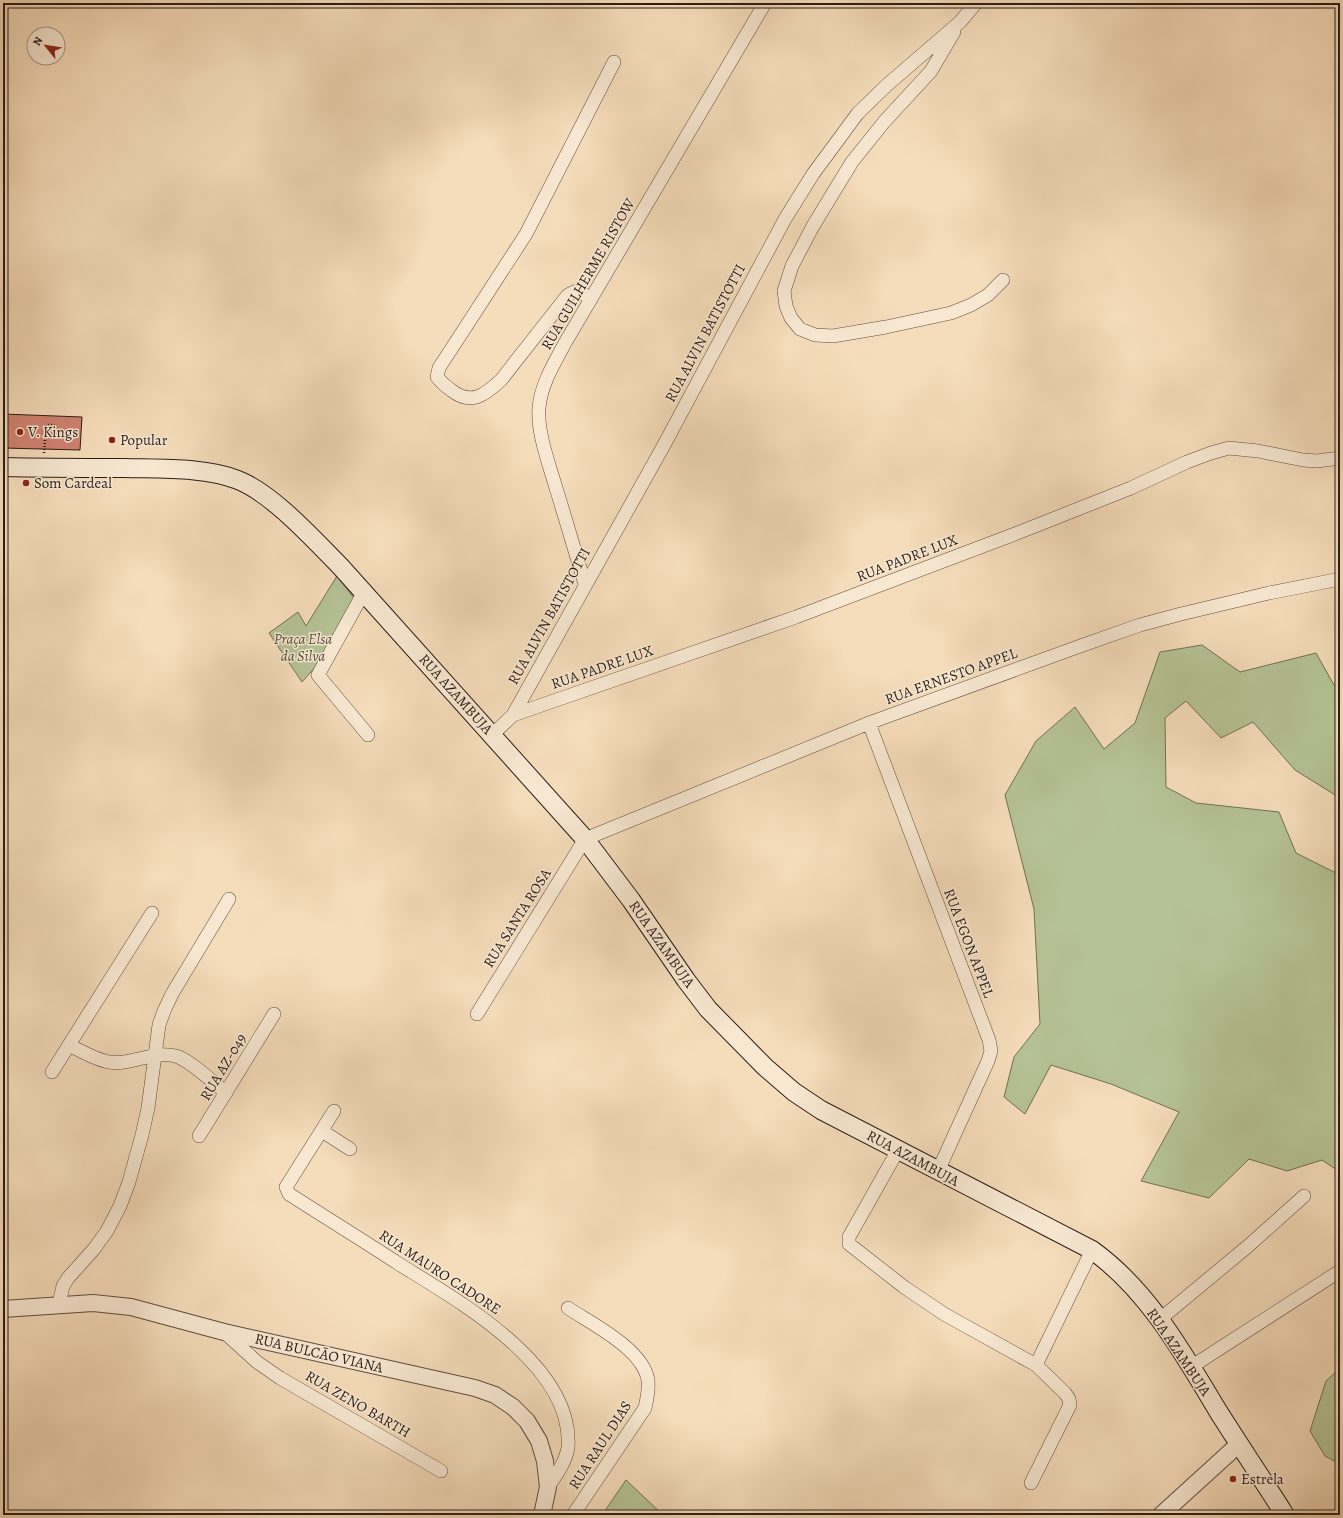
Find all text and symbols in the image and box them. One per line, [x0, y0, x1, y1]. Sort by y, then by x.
north arrow [26, 26, 66, 66]
text: N [29, 34, 46, 48]
street label: RUA GUILHERME RISTOW [536, 195, 640, 353]
street label: RUA ALVIN BATISTOTTI [660, 260, 750, 406]
place label: V. Kings [27, 422, 78, 442]
marker: V. Kings [15, 427, 25, 437]
place label: Popular [120, 430, 168, 450]
marker: Popular [107, 435, 117, 445]
place label: Som Cardeal [34, 473, 112, 493]
marker: Som Cardeal [21, 478, 31, 488]
street label: RUA PADRE LUX [854, 530, 960, 586]
street label: RUA ALVIN BATISTOTTI [503, 544, 595, 688]
park label: Praça Elsa da Silva [274, 629, 332, 666]
street label: RUA PADRE LUX [548, 640, 656, 694]
street label: RUA ERNESTO APPEL [882, 643, 1020, 709]
street label: RUA AZAMBUJA [414, 649, 498, 739]
street label: RUA SANTA ROSA [478, 864, 556, 971]
street label: RUA EGON APPEL [939, 886, 999, 1001]
street label: RUA AZAMBUJA [625, 896, 700, 992]
street label: RUA AZ-049 [195, 1029, 251, 1104]
street label: RUA AZAMBUJA [863, 1125, 963, 1191]
street label: RUA MAURO CADORE [375, 1225, 505, 1319]
street label: RUA AZAMBUJA [1142, 1304, 1216, 1400]
street label: RUA BULCÃO VIANA [253, 1328, 385, 1378]
street label: RUA ZENO BARTH [302, 1366, 414, 1442]
street label: RUA RAUL DIAS [564, 1397, 636, 1493]
place label: Estrela [1241, 1469, 1284, 1489]
marker: Estrela [1228, 1474, 1238, 1484]

